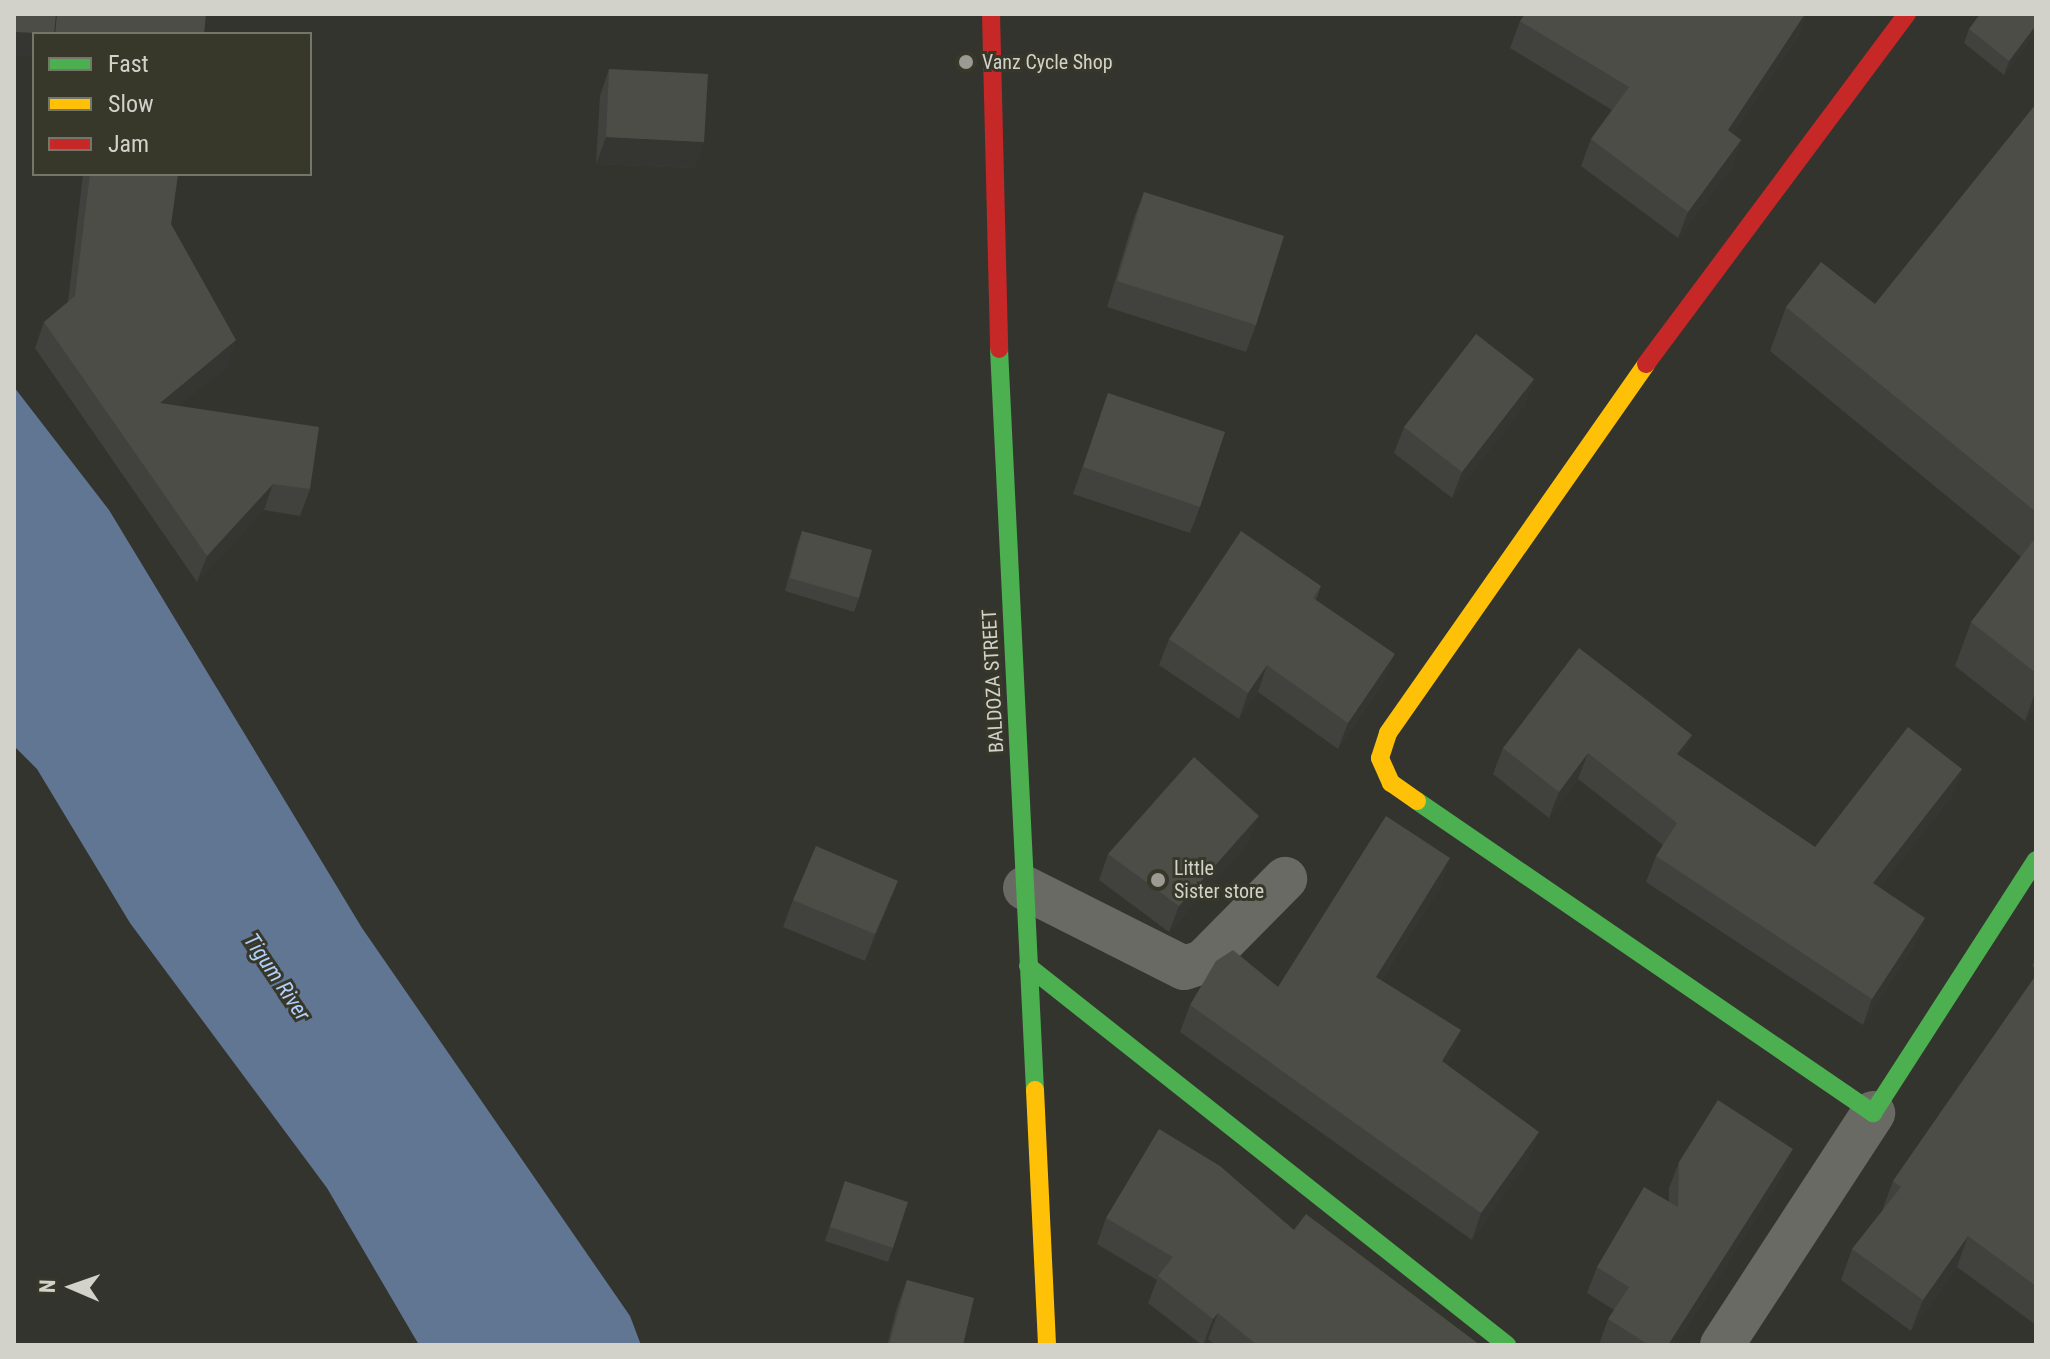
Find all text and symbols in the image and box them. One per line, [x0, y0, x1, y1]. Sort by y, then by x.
legend [32, 32, 312, 176]
text: Fast [108, 50, 149, 78]
place label: Vanz Cycle Shop [982, 50, 1113, 74]
marker: Vanz Cycle Shop [957, 53, 975, 71]
text: Slow [108, 90, 154, 118]
text: Jam [108, 130, 149, 158]
street label: BALDOZA STREET [977, 609, 1009, 753]
place label: Little Sister store [1174, 856, 1264, 903]
marker: Little Sister store [1149, 871, 1167, 889]
water label: Tigum River [238, 928, 316, 1026]
north arrow [32, 1247, 112, 1327]
text: N [35, 1279, 60, 1293]

